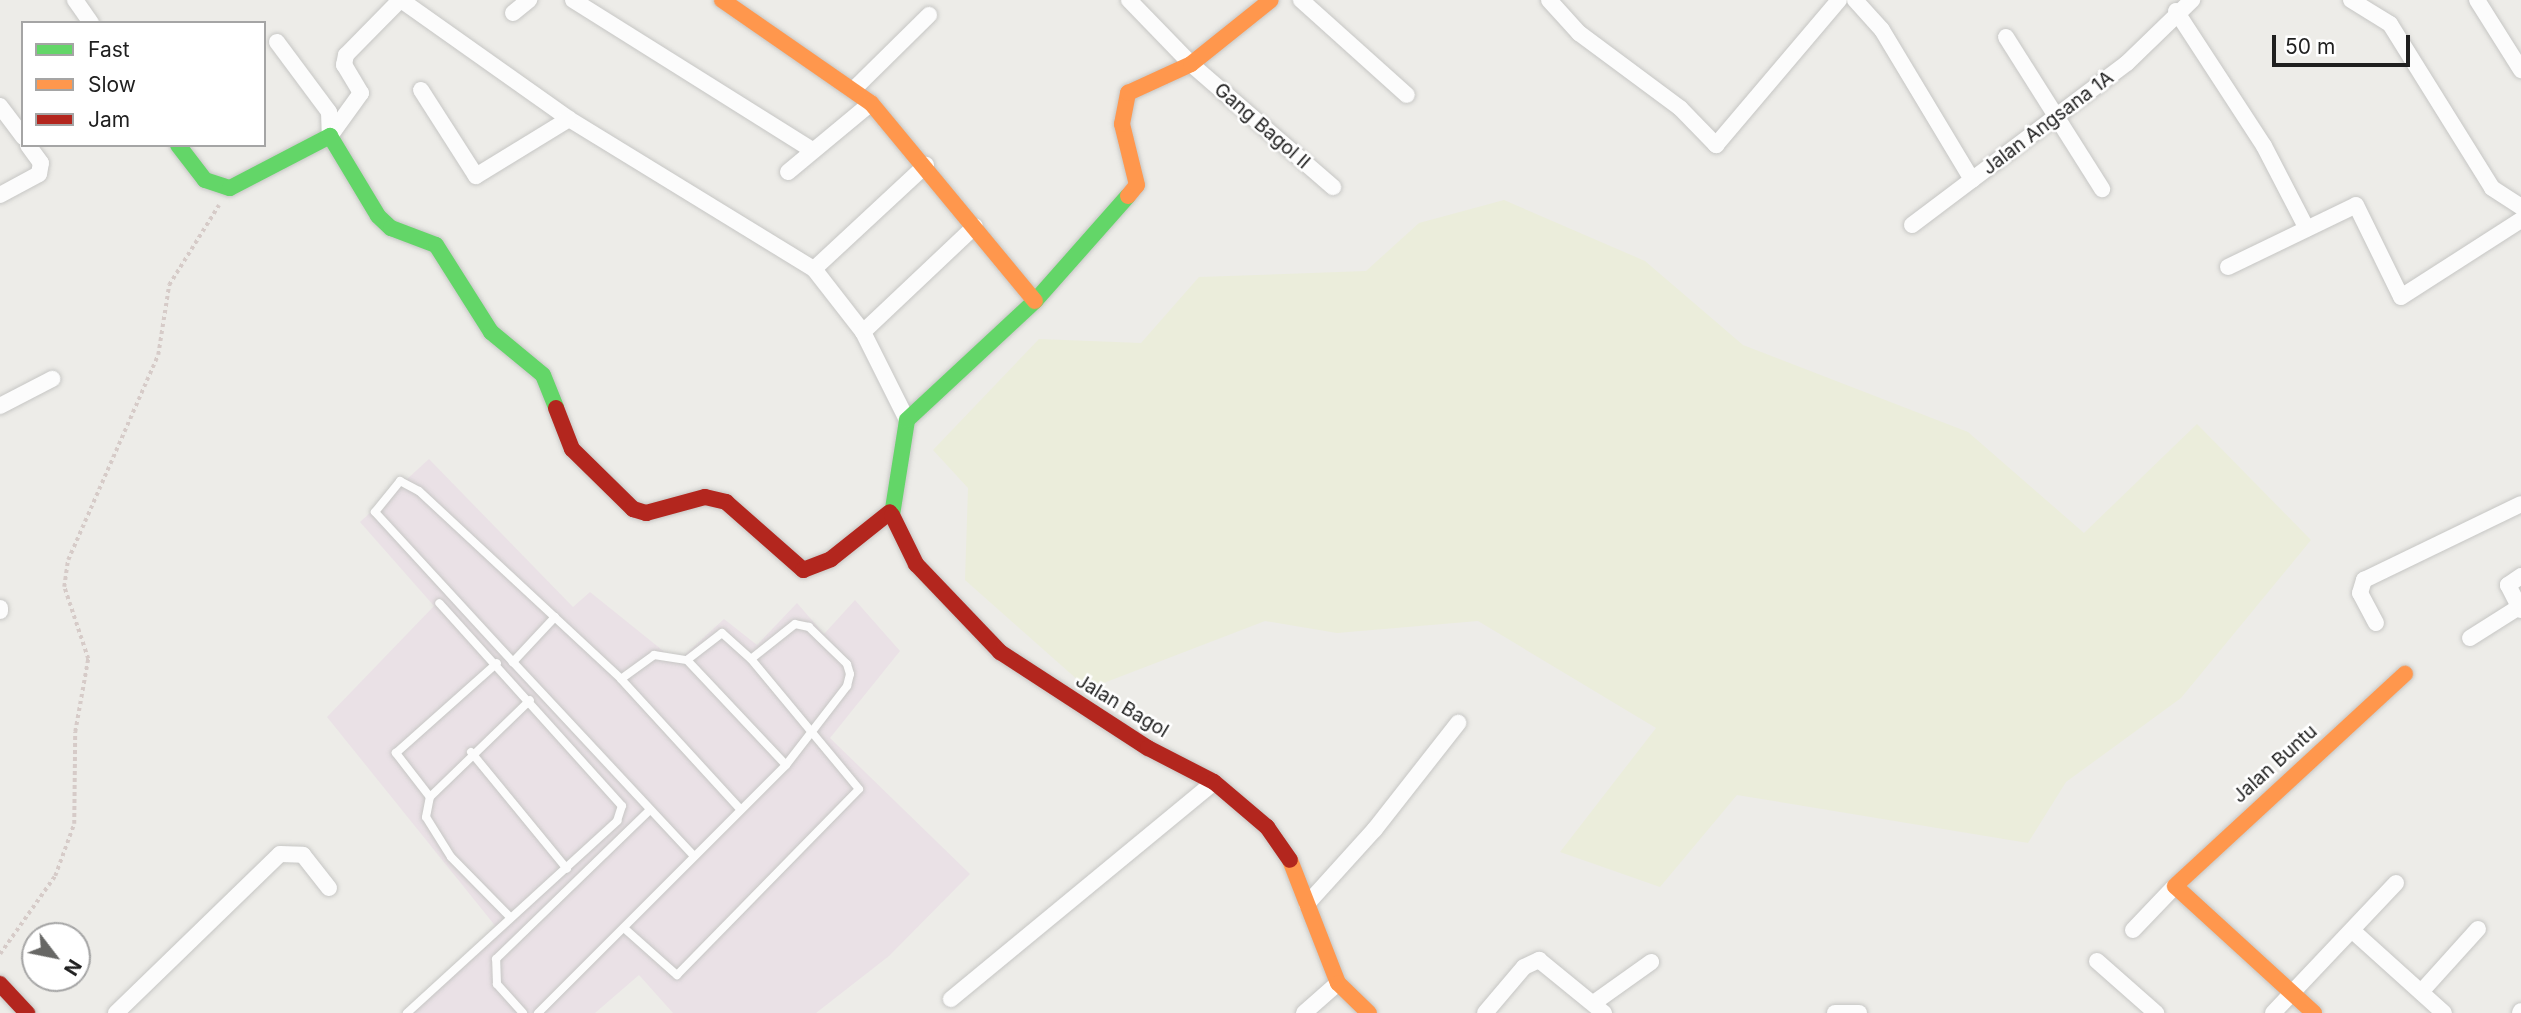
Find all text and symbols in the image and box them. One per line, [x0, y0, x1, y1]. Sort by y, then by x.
legend [21, 21, 266, 147]
scale bar [2276, 21, 2414, 65]
text: 50 m [2285, 34, 2335, 59]
text: Fast [88, 37, 130, 62]
street label: Jalan Angsana 1A [1978, 66, 2118, 180]
text: Slow [88, 72, 136, 97]
street label: Gang Bagol II [1209, 78, 1315, 174]
text: Jam [88, 107, 130, 132]
street label: Jalan Bagol [1072, 669, 1172, 743]
street label: Jalan Buntu [2228, 720, 2322, 808]
north arrow [21, 922, 91, 992]
text: N [59, 955, 86, 980]

